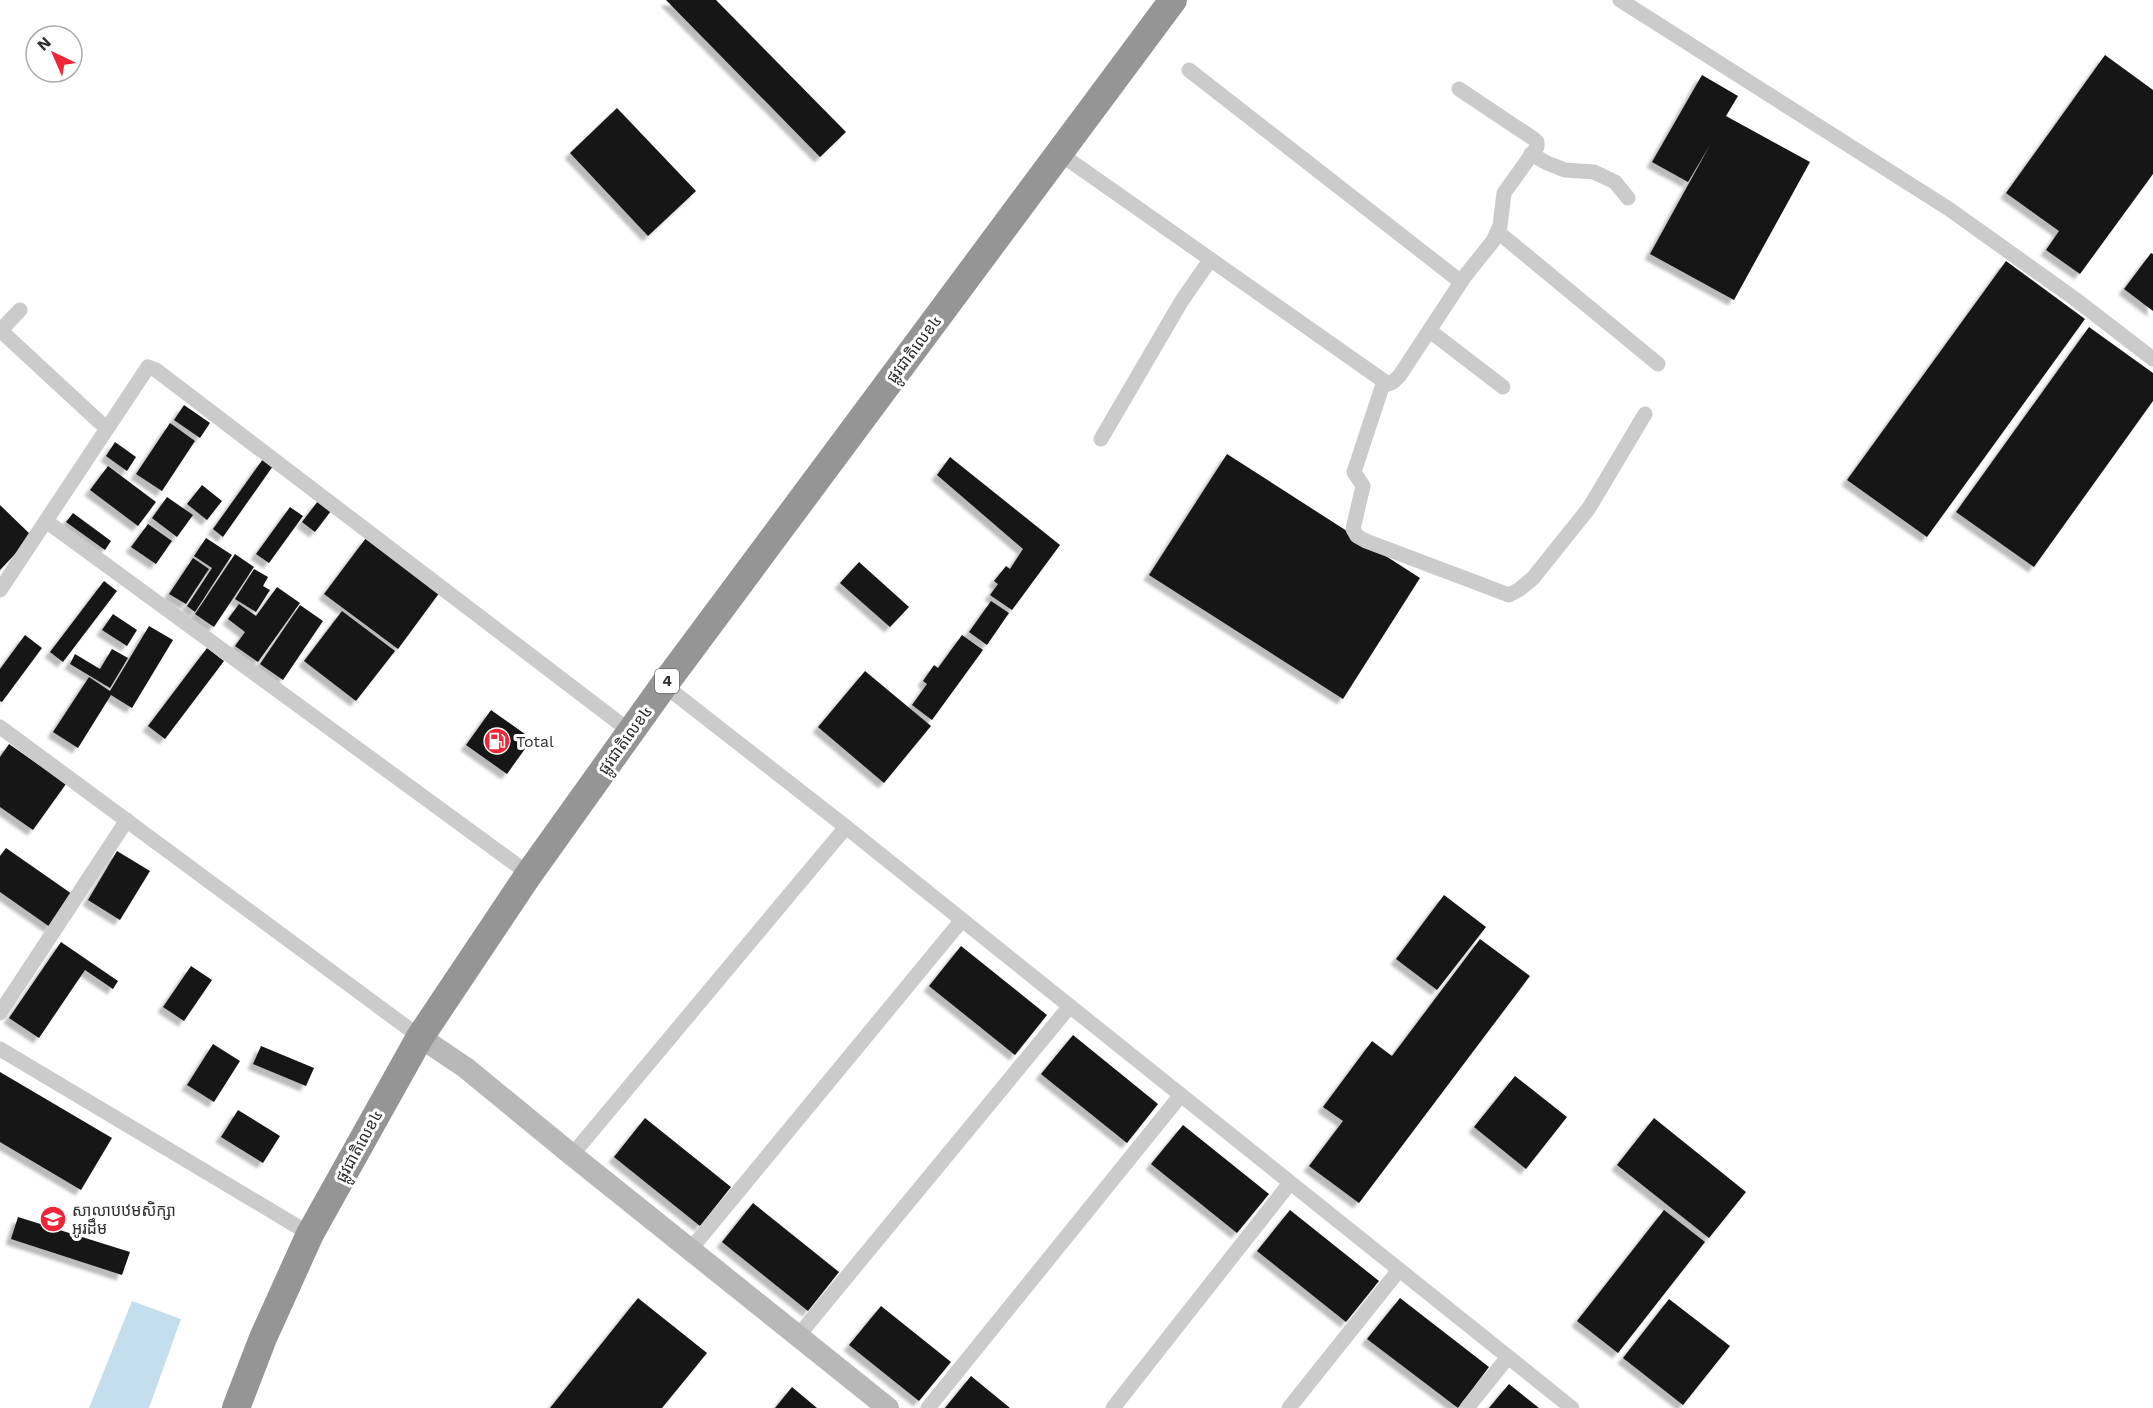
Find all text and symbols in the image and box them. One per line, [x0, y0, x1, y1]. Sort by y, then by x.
north arrow [24, 24, 84, 84]
text: N [33, 33, 55, 55]
street label: ផ្លូវជាតិលេខ៤ [882, 311, 949, 390]
road number: 4 [655, 669, 679, 693]
street label: ផ្លូវជាតិលេខ៤ [594, 702, 660, 781]
fuel station icon: Total [482, 726, 512, 756]
place label: Total [516, 732, 554, 751]
street label: ផ្លូវជាតិលេខ៤ [331, 1106, 391, 1188]
place label: សាលាបឋមសិក្សា អូរដឹម [72, 1201, 176, 1238]
school or university icon: សាលាបឋមសិក្សា អូរដឹម [38, 1204, 68, 1234]

